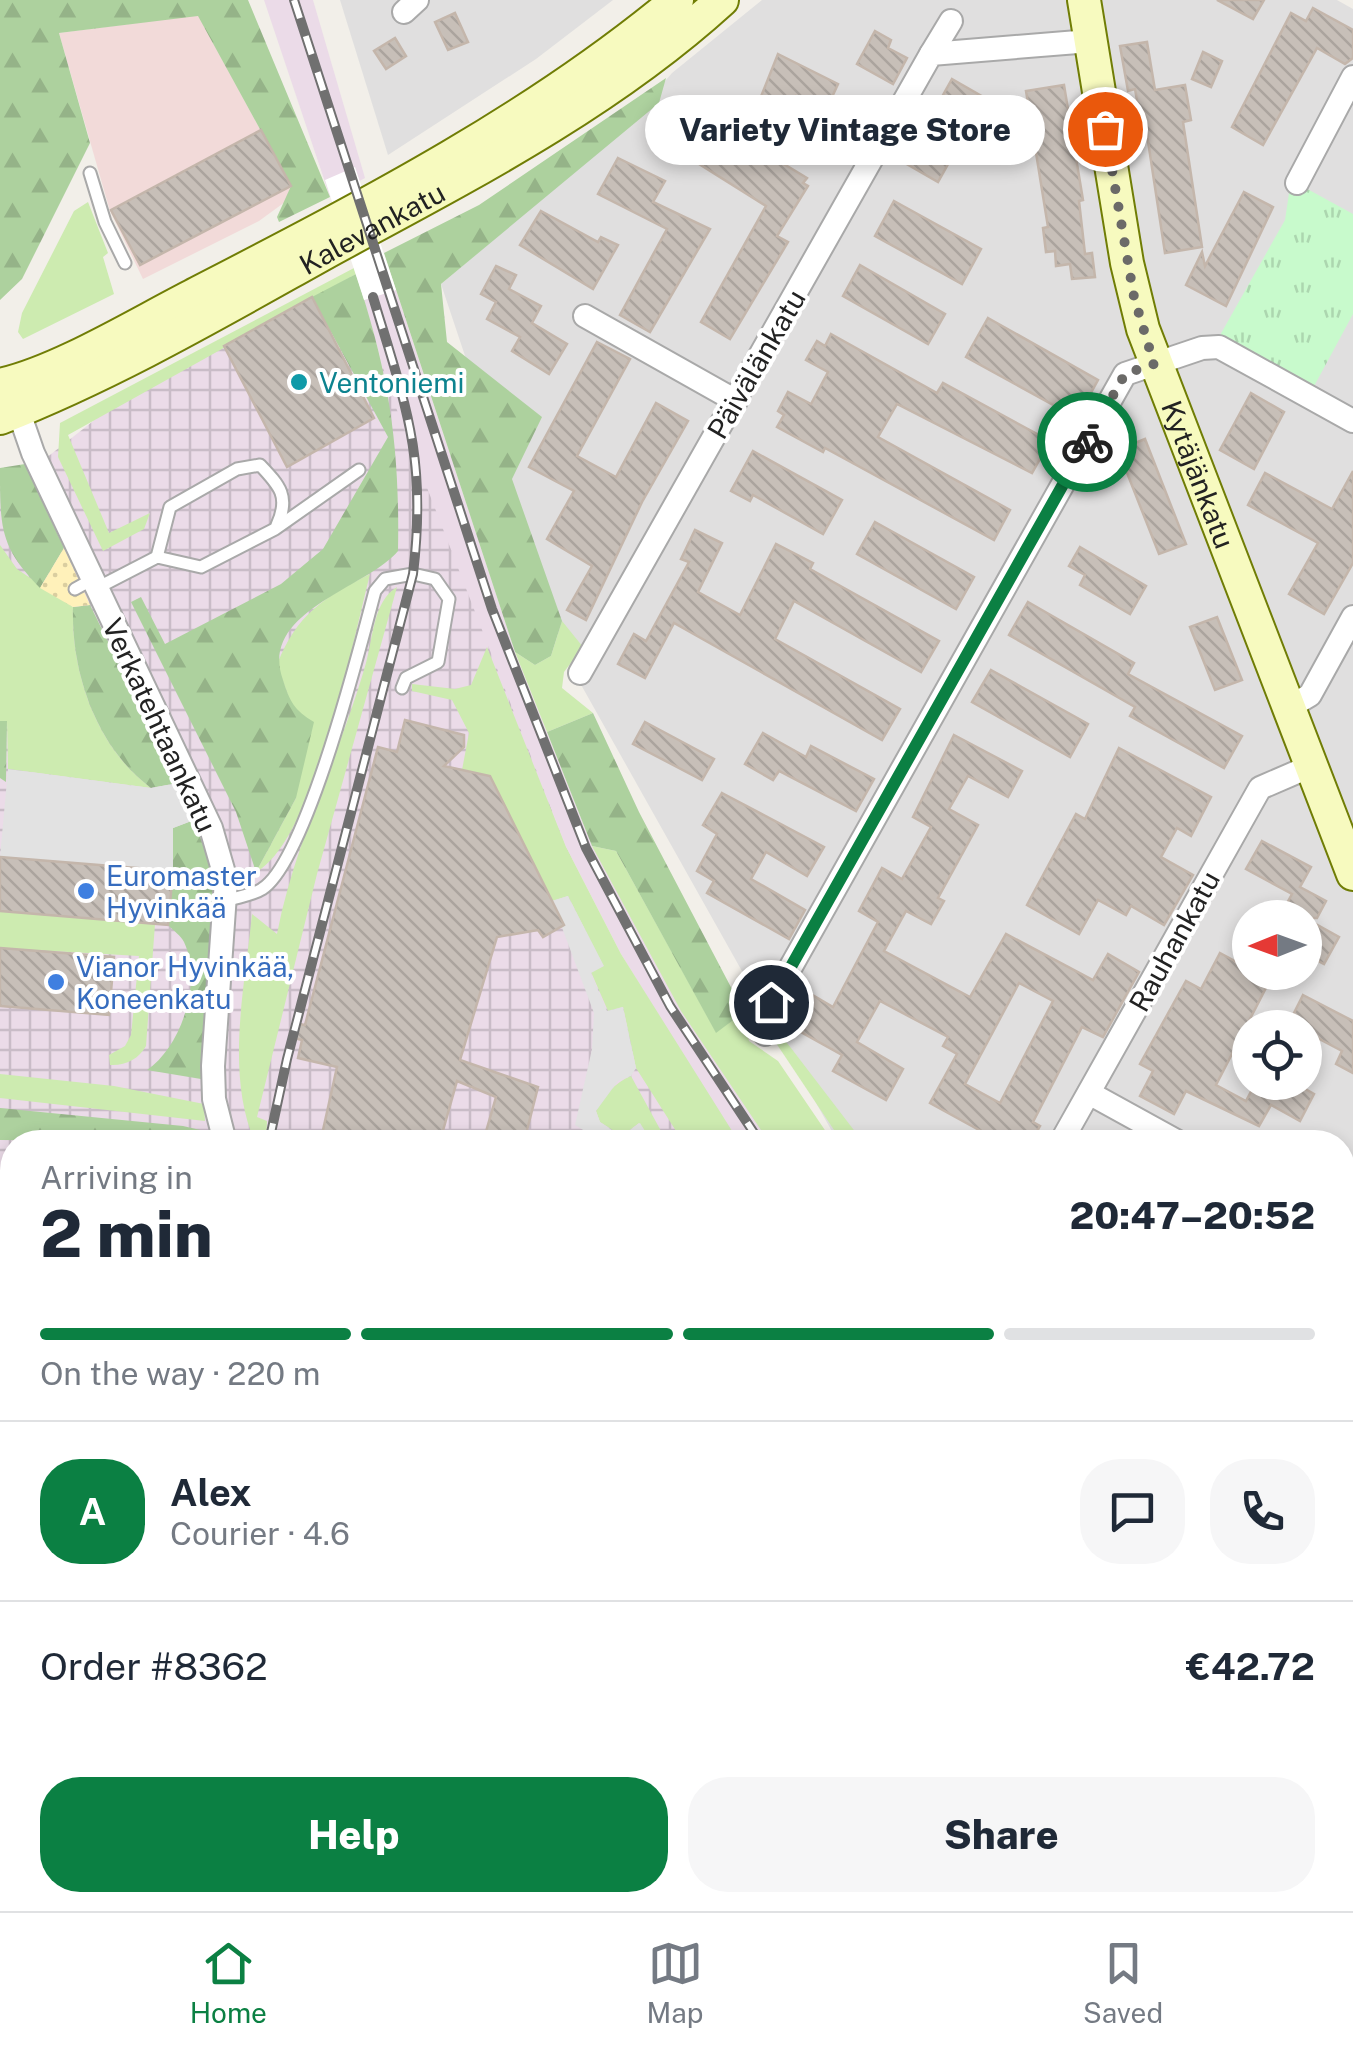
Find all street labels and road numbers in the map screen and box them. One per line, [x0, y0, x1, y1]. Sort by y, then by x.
street label: Kalevankatu [293, 175, 450, 280]
street label: Päivälänkatu [700, 284, 812, 444]
street label: Kytäjänkatu [1156, 396, 1242, 553]
street label: Verkatehtaankatu [96, 613, 224, 837]
street label: Rauhankatu [1122, 865, 1226, 1017]

